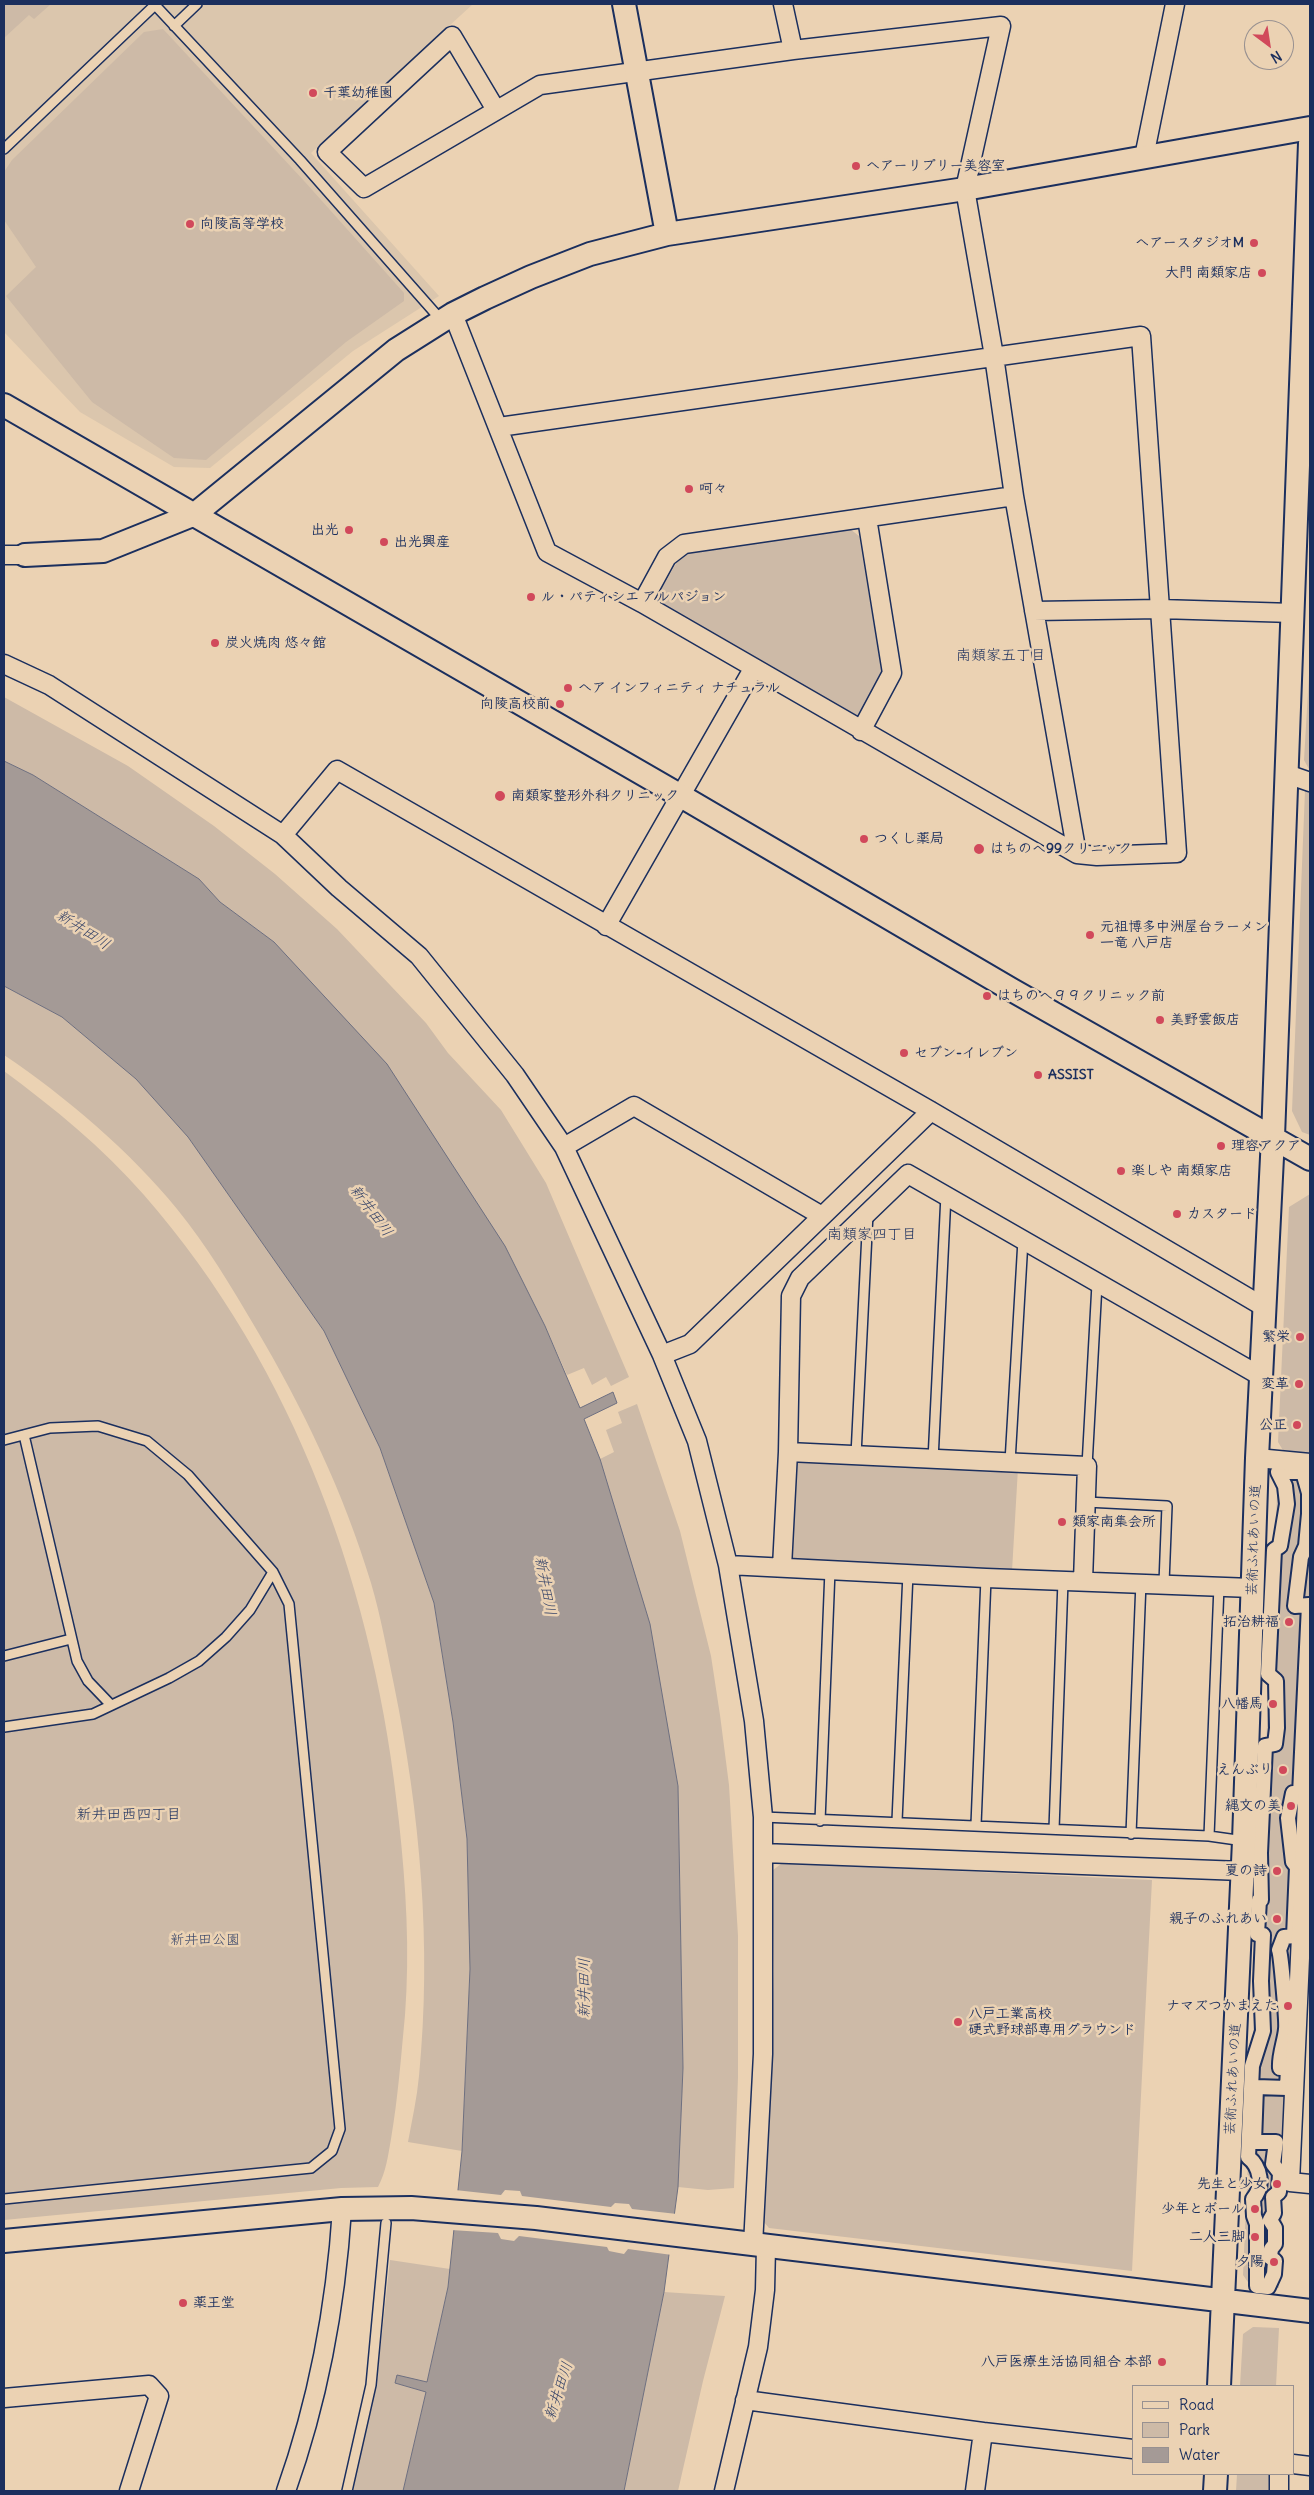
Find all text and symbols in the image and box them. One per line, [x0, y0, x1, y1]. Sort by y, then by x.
north arrow [1244, 20, 1294, 70]
text: N [1267, 47, 1285, 67]
place label: 千葉幼稚園 [323, 85, 393, 101]
marker: 千葉幼稚園 [307, 87, 319, 99]
place label: ヘアーリプリー美容室 [866, 158, 1005, 174]
marker: ヘアーリプリー美容室 [850, 160, 862, 172]
place label: 向陵高等学校 [200, 216, 284, 232]
marker: 向陵高等学校 [184, 218, 196, 230]
place label: ヘアースタジオM [1135, 235, 1244, 251]
marker: ヘアースタジオM [1248, 237, 1260, 249]
place label: 大門 南類家店 [1165, 265, 1252, 281]
marker: 大門 南類家店 [1256, 267, 1268, 279]
place label: 呵々 [699, 481, 727, 497]
marker: 呵々 [683, 483, 695, 495]
place label: 出光 [311, 522, 339, 538]
marker: 出光 [343, 524, 355, 536]
place label: 出光興産 [394, 534, 450, 550]
marker: 出光興産 [378, 536, 390, 548]
place label: ル・パティシエ アルパジョン [541, 589, 726, 605]
marker: ル・パティシエ アルパジョン [525, 591, 537, 603]
place label: 炭火焼肉 悠々館 [225, 635, 326, 651]
marker: 炭火焼肉 悠々館 [209, 637, 221, 649]
district label: 南類家五丁目 [956, 647, 1046, 665]
place label: ヘア インフィニティ ナチュラル [578, 680, 781, 696]
marker: ヘア インフィニティ ナチュラル [562, 682, 574, 694]
place label: 向陵高校前 [480, 696, 550, 712]
marker: 向陵高校前 [554, 698, 566, 710]
place label: 南類家整形外科クリニック [511, 788, 679, 804]
marker: 南類家整形外科クリニック [493, 789, 507, 803]
place label: つくし薬局 [874, 831, 944, 847]
marker: つくし薬局 [858, 833, 870, 845]
place label: はちのへ99クリニック [990, 841, 1132, 857]
marker: はちのへ99クリニック [972, 842, 986, 856]
water label: 新井田川 [53, 906, 113, 954]
place label: 元祖博多中洲屋台ラーメン 一竜 八戸店 [1100, 919, 1268, 952]
marker: 元祖博多中洲屋台ラーメン 一竜 八戸店 [1084, 929, 1096, 941]
place label: はちのへ９９クリニック前 [997, 988, 1165, 1004]
marker: はちのへ９９クリニック前 [981, 990, 993, 1002]
place label: 美野雲飯店 [1170, 1012, 1240, 1028]
marker: 美野雲飯店 [1154, 1014, 1166, 1026]
place label: セブン-イレブン [914, 1045, 1018, 1061]
marker: セブン-イレブン [898, 1047, 910, 1059]
place label: ASSIST [1048, 1067, 1094, 1083]
marker: ASSIST [1032, 1069, 1044, 1081]
place label: 理容アクア [1231, 1138, 1301, 1154]
marker: 理容アクア [1215, 1140, 1227, 1152]
place label: 楽しや 南類家店 [1131, 1163, 1232, 1179]
marker: 楽しや 南類家店 [1115, 1165, 1127, 1177]
water label: 新井田川 [346, 1182, 396, 1240]
place label: カスタード [1187, 1206, 1257, 1222]
marker: カスタード [1171, 1208, 1183, 1220]
district label: 南類家四丁目 [827, 1226, 917, 1244]
place label: 繁栄 [1262, 1329, 1290, 1345]
marker: 繁栄 [1294, 1331, 1306, 1343]
place label: 変革 [1261, 1376, 1289, 1392]
marker: 変革 [1293, 1378, 1305, 1390]
place label: 公正 [1259, 1417, 1287, 1433]
marker: 公正 [1291, 1419, 1303, 1431]
street label: 芸術ふれあいの道 [1244, 1484, 1264, 1596]
place label: 類家南集会所 [1072, 1514, 1156, 1530]
marker: 類家南集会所 [1056, 1516, 1068, 1528]
water label: 新井田川 [531, 1555, 559, 1617]
place label: 拓治耕福 [1223, 1614, 1279, 1630]
marker: 拓治耕福 [1283, 1616, 1295, 1628]
place label: 八幡馬 [1221, 1696, 1263, 1712]
marker: 八幡馬 [1267, 1698, 1279, 1710]
place label: えんぶり [1217, 1762, 1273, 1778]
marker: えんぶり [1277, 1764, 1289, 1776]
place label: 縄文の美 [1225, 1798, 1281, 1814]
marker: 縄文の美 [1285, 1800, 1297, 1812]
district label: 新井田西四丁目 [77, 1806, 181, 1824]
place label: 夏の詩 [1225, 1863, 1267, 1879]
marker: 夏の詩 [1271, 1865, 1283, 1877]
place label: 親子のふれあい [1169, 1911, 1267, 1927]
marker: 親子のふれあい [1271, 1913, 1283, 1925]
park label: 新井田公園 [170, 1932, 240, 1948]
water label: 新井田川 [576, 1958, 594, 2018]
place label: ナマズつかまえた [1166, 1998, 1278, 2014]
marker: ナマズつかまえた [1282, 2000, 1294, 2012]
place label: 八戸工業高校 硬式野球部専用グラウンド [968, 2006, 1136, 2038]
marker: 八戸工業高校 硬式野球部専用グラウンド [952, 2016, 964, 2028]
street label: 芸術ふれあいの道 [1222, 2023, 1244, 2135]
place label: 先生と少女 [1197, 2176, 1267, 2192]
marker: 先生と少女 [1271, 2178, 1283, 2190]
place label: 少年とボール [1161, 2201, 1245, 2217]
marker: 少年とボール [1249, 2203, 1261, 2215]
place label: 二人三脚 [1189, 2229, 1245, 2245]
marker: 二人三脚 [1249, 2231, 1261, 2243]
place label: 夕陽 [1236, 2254, 1264, 2270]
marker: 夕陽 [1268, 2256, 1280, 2268]
place label: 薬王堂 [193, 2295, 235, 2311]
marker: 薬王堂 [177, 2297, 189, 2309]
place label: 八戸医療生活協同組合 本部 [981, 2354, 1152, 2370]
marker: 八戸医療生活協同組合 本部 [1156, 2356, 1168, 2368]
water label: 新井田川 [541, 2360, 577, 2422]
legend [1132, 2385, 1294, 2475]
text: Road [1179, 2395, 1214, 2414]
text: Park [1179, 2420, 1210, 2439]
text: Water [1179, 2445, 1220, 2464]

